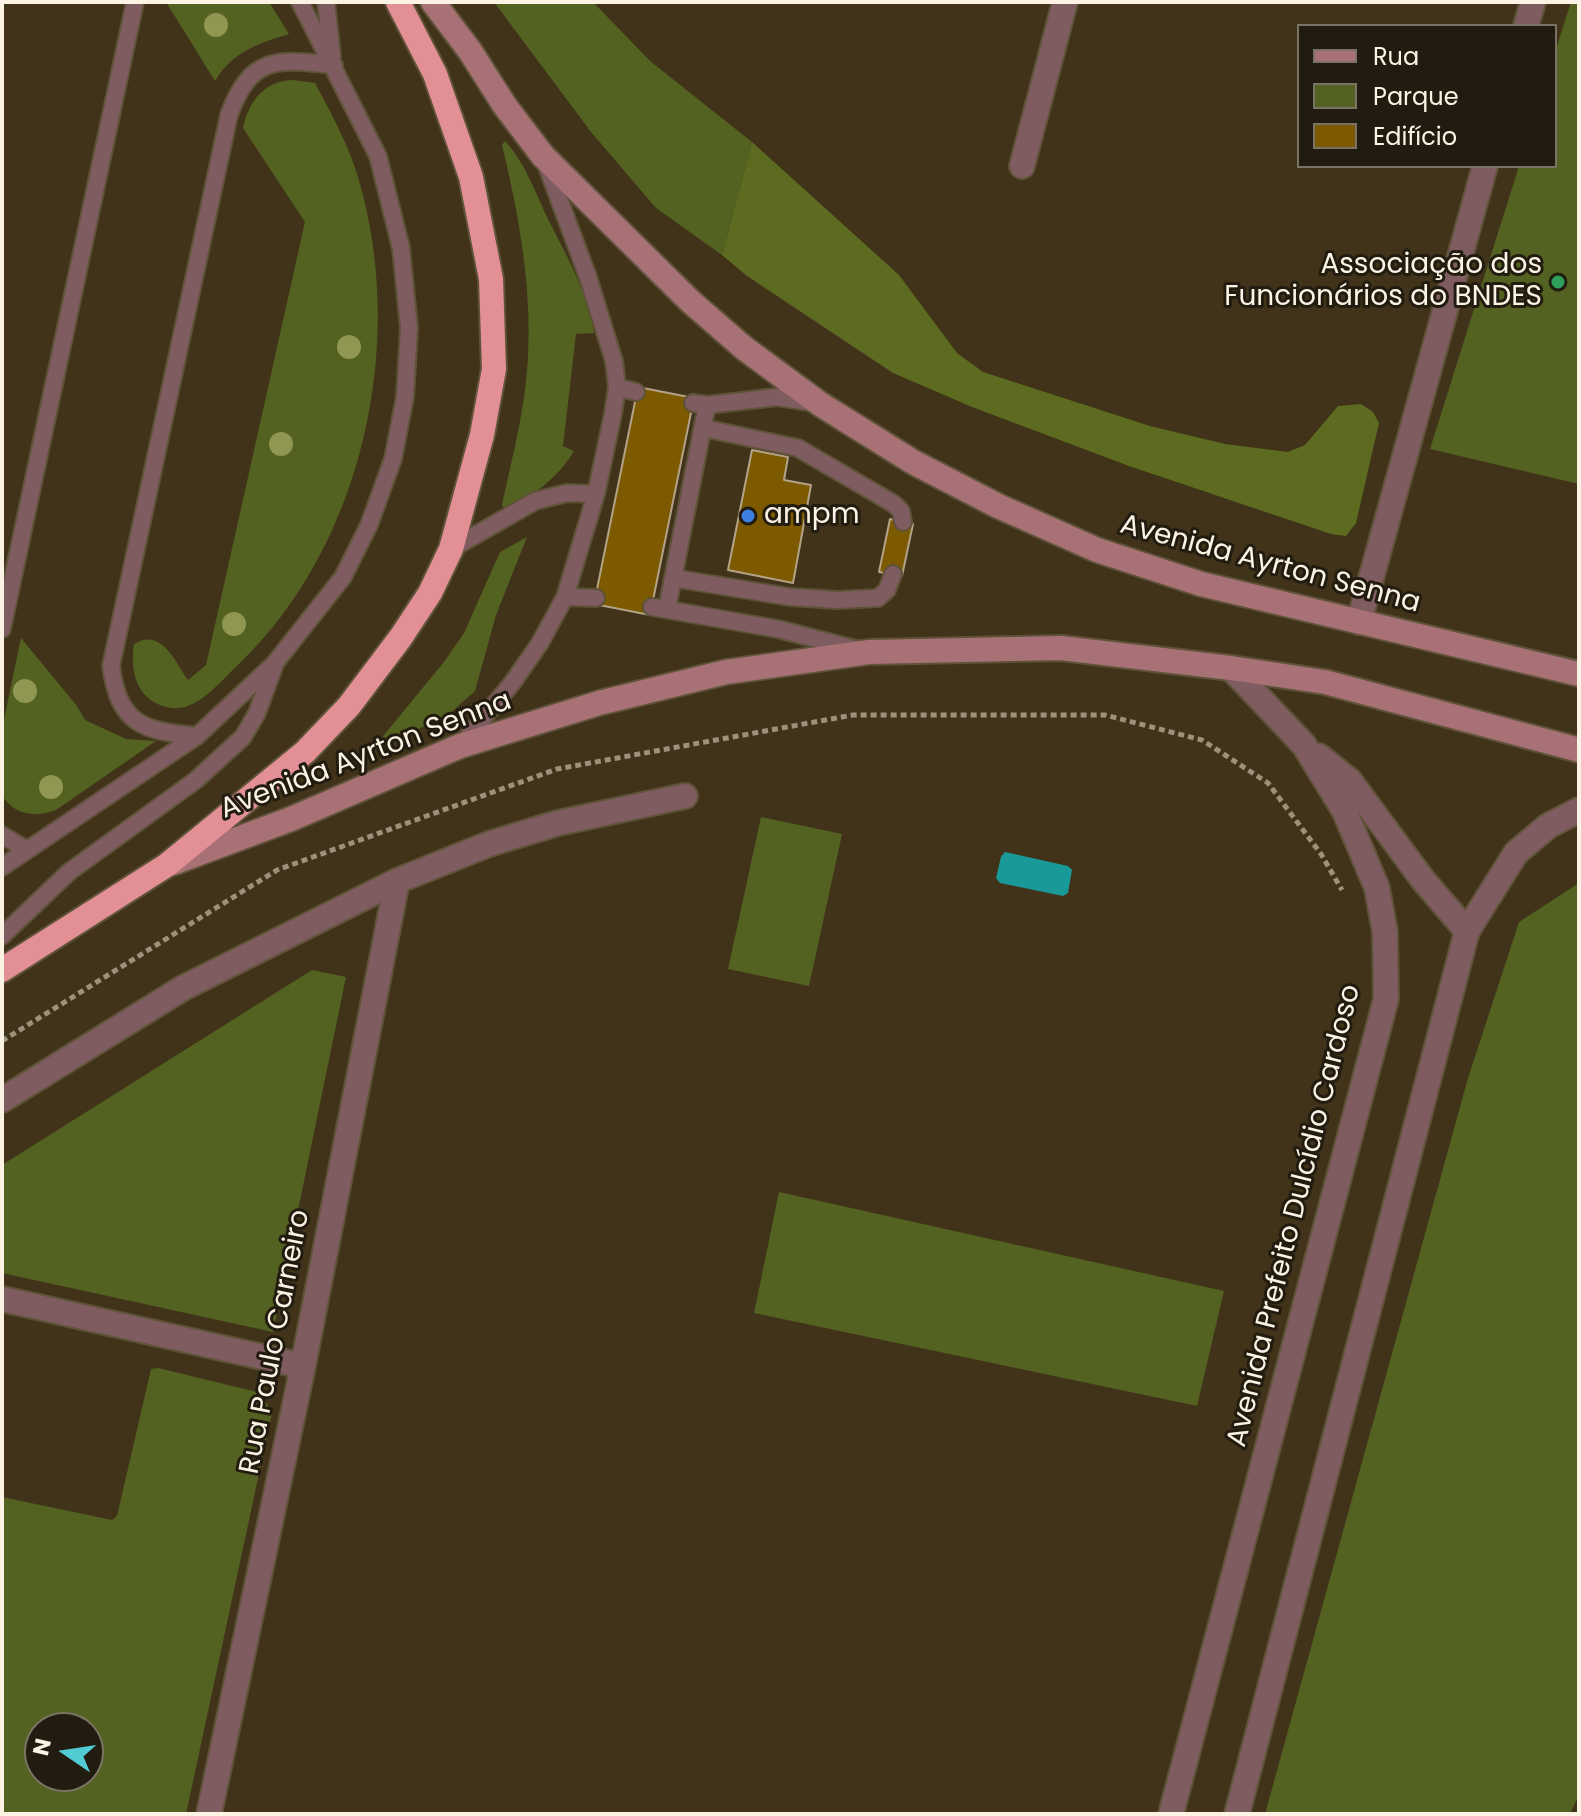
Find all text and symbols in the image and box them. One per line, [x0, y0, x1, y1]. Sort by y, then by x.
legend [1297, 24, 1557, 168]
text: Rua [1373, 40, 1419, 73]
text: Parque [1373, 80, 1459, 113]
text: Edifício [1373, 120, 1457, 153]
place label: Associação dos Funcionários do BNDES [1224, 249, 1542, 315]
marker: Associação dos Funcionários do BNDES [1549, 273, 1567, 291]
place label: ampm [764, 499, 860, 533]
marker: ampm [739, 507, 757, 525]
street label: Avenida Ayrton Senna [1116, 509, 1424, 621]
street label: Avenida Ayrton Senna [216, 685, 516, 827]
street label: Avenida Prefeito Dulcídio Cardoso [1221, 981, 1369, 1451]
street label: Rua Paulo Carneiro [234, 1207, 318, 1477]
north arrow [24, 1712, 104, 1792]
text: N [25, 1735, 59, 1758]

